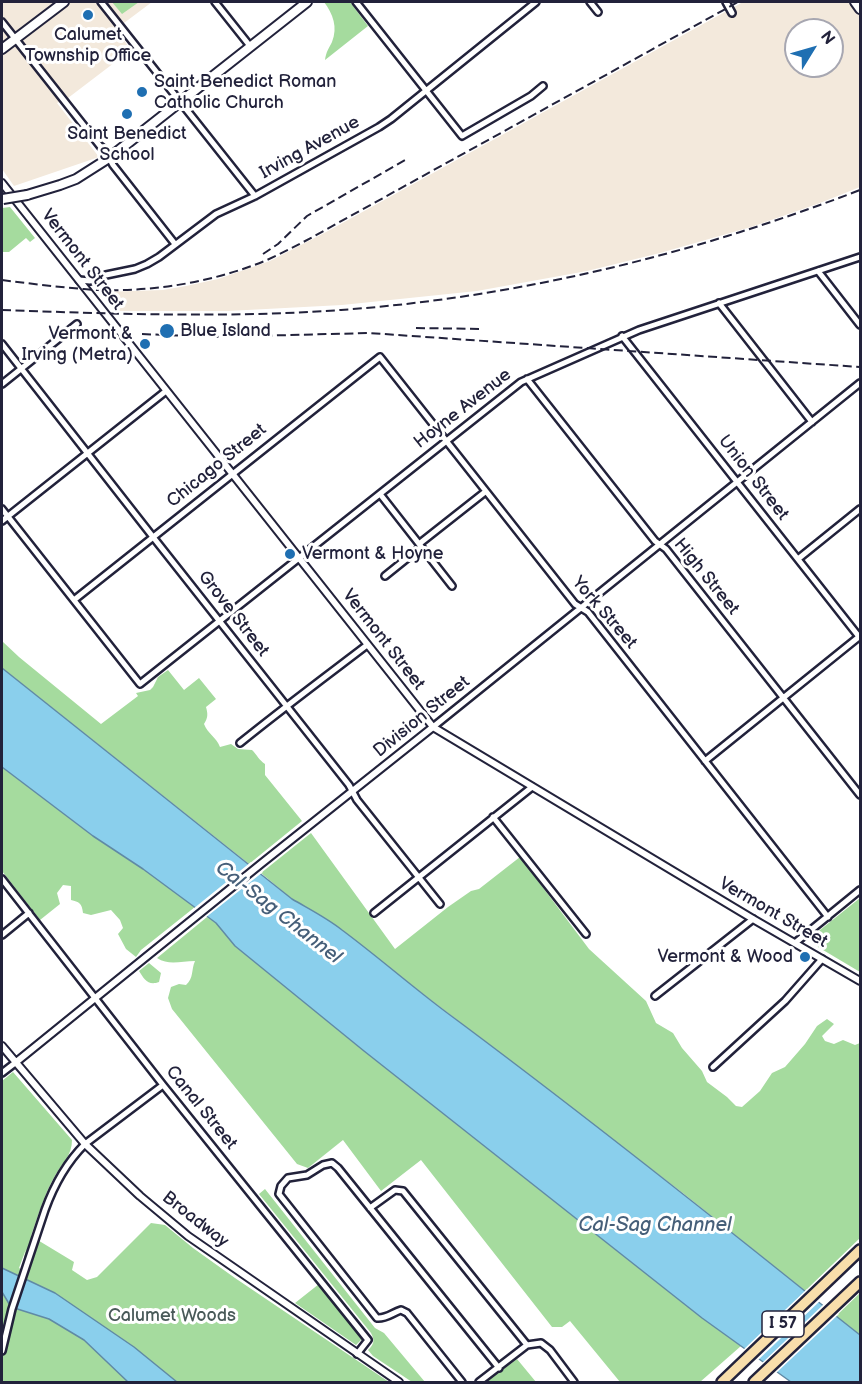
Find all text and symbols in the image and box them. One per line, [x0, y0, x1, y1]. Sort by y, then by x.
marker: Calumet Township Office [81, 8, 95, 22]
north arrow [784, 18, 844, 78]
place label: Calumet Township Office [25, 24, 151, 66]
text: N [816, 28, 838, 49]
place label: Saint Benedict Roman Catholic Church [154, 71, 336, 113]
marker: Saint Benedict Roman Catholic Church [135, 85, 149, 99]
marker: Saint Benedict School [120, 107, 134, 121]
street label: Irving Avenue [256, 112, 364, 184]
place label: Saint Benedict School [67, 123, 187, 166]
street label: Vermont Street [36, 205, 128, 315]
place label: Blue Island [180, 320, 271, 342]
marker: Blue Island [158, 322, 176, 340]
place label: Vermont & Irving (Metra) [21, 323, 133, 366]
marker: Vermont & Irving (Metra) [138, 337, 152, 351]
street label: Hoyne Avenue [410, 364, 516, 454]
street label: Chicago Street [163, 419, 271, 513]
street label: Union Street [713, 431, 793, 525]
street label: High Street [669, 534, 743, 620]
place label: Vermont & Hoyne [302, 543, 443, 565]
marker: Vermont & Hoyne [283, 547, 297, 561]
street label: Grove Street [193, 567, 273, 661]
street label: York Street [567, 572, 641, 654]
street label: Vermont Street [337, 585, 429, 695]
street label: Division Street [370, 672, 474, 762]
water label: Cal-Sag Channel [210, 856, 346, 970]
street label: Vermont Street [715, 873, 831, 953]
place label: Vermont & Wood [658, 946, 793, 968]
marker: Vermont & Wood [798, 950, 812, 964]
street label: Canal Street [161, 1062, 241, 1154]
street label: Broadway [157, 1187, 233, 1253]
water label: Cal-Sag Channel [578, 1214, 732, 1238]
park label: Calumet Woods [108, 1305, 236, 1327]
road number: I 57 [762, 1311, 804, 1337]

